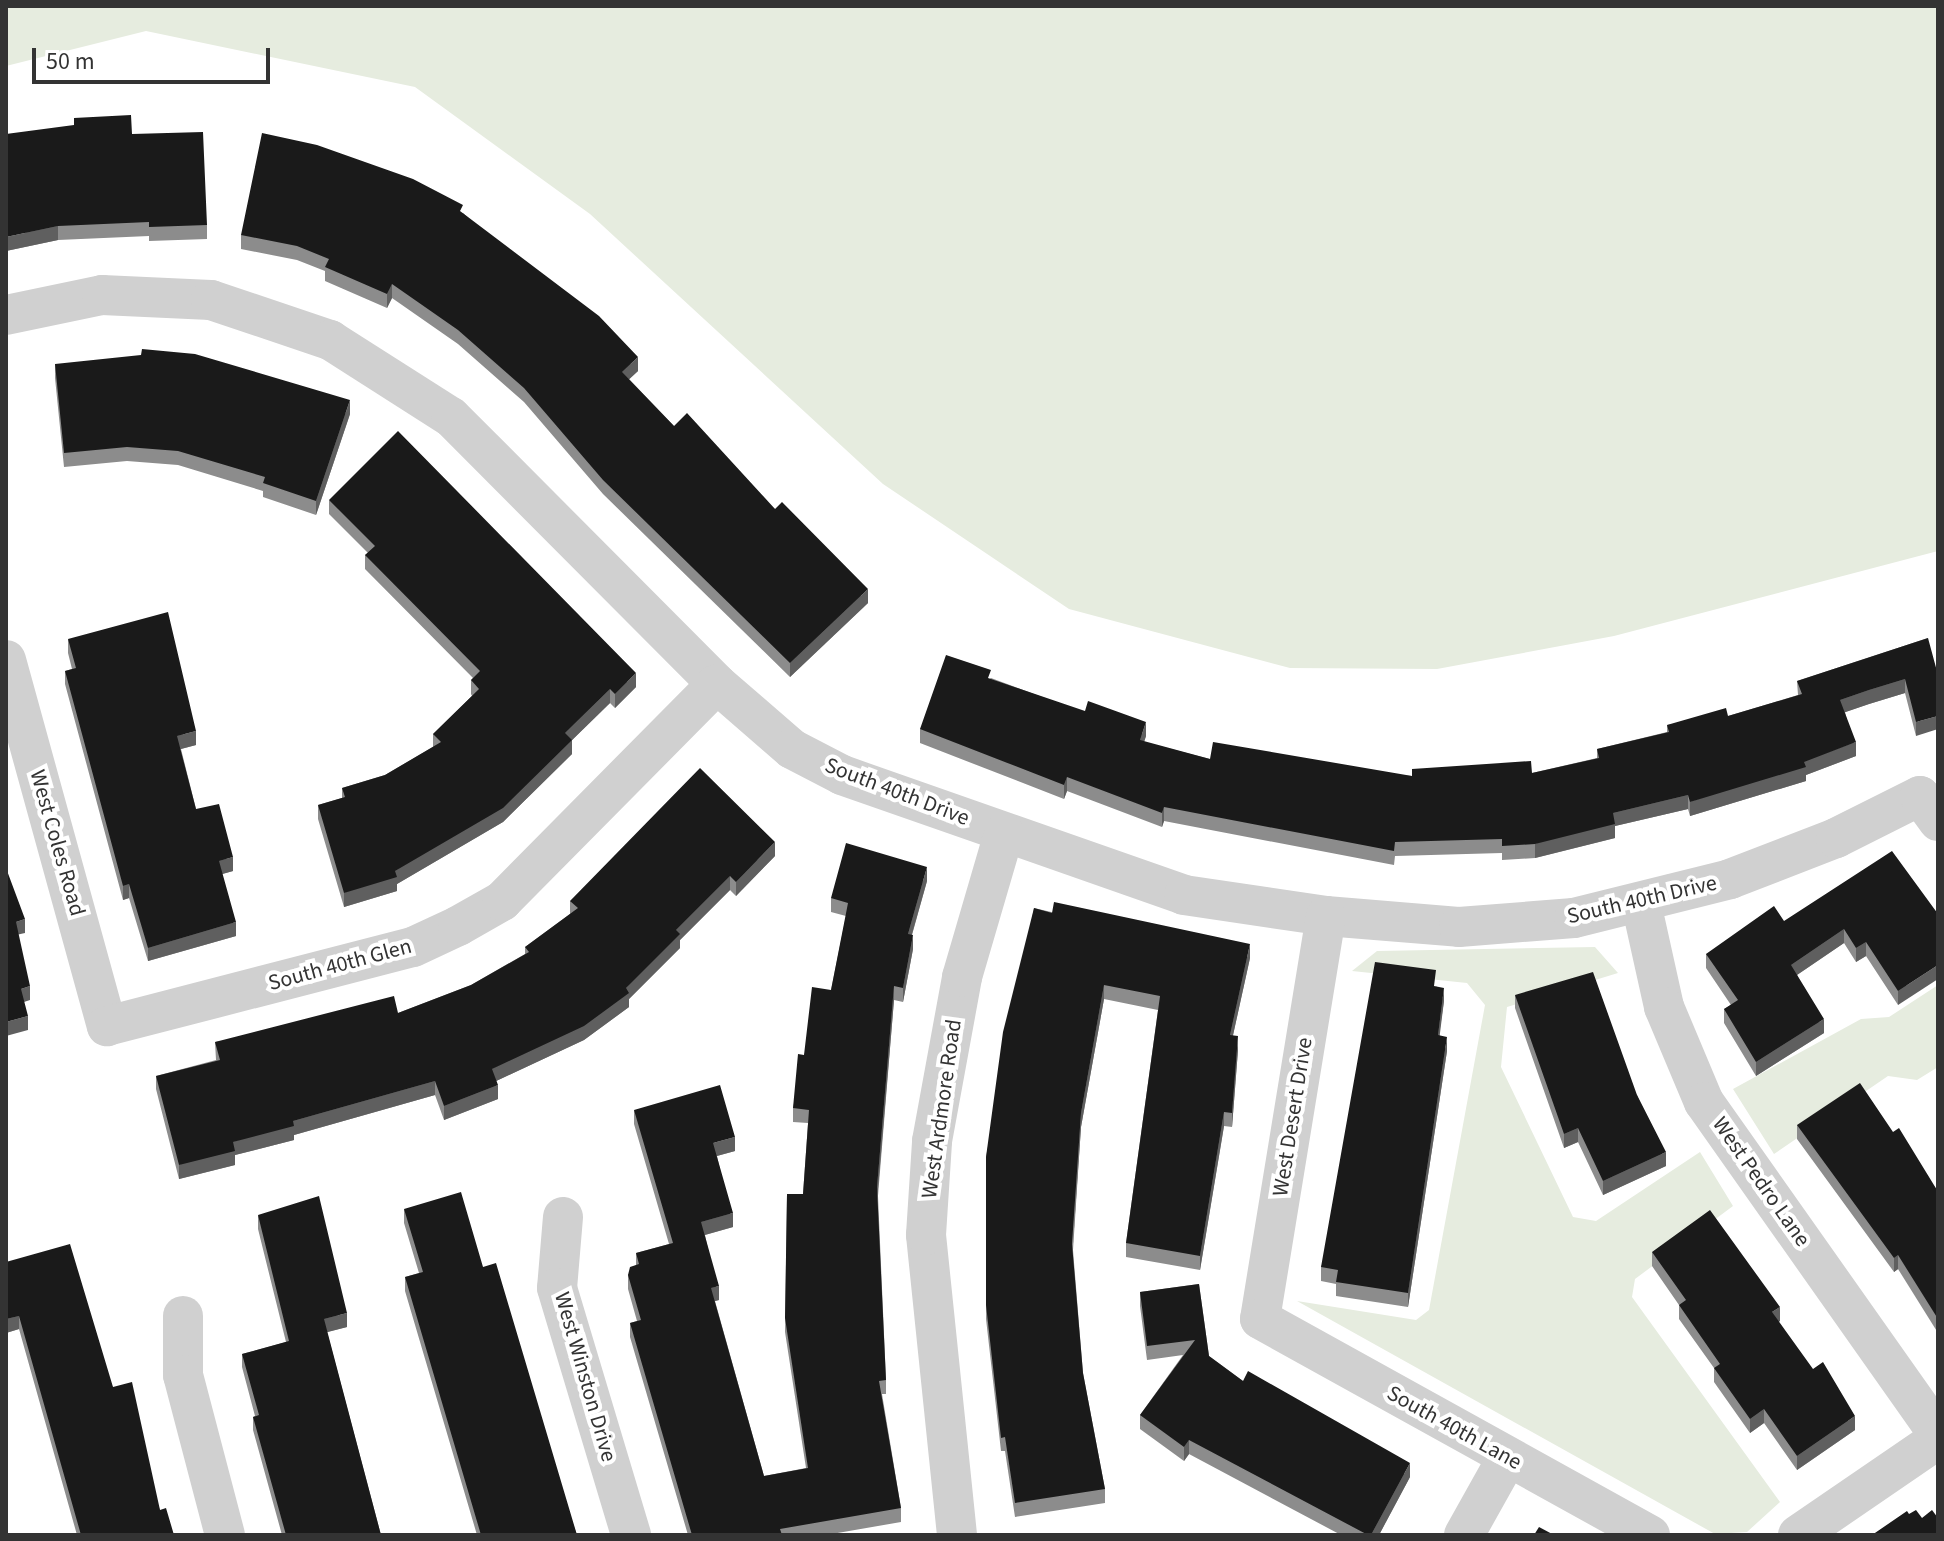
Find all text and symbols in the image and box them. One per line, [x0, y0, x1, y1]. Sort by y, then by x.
scale bar [36, 32, 274, 82]
text: 50 m [46, 44, 95, 79]
street label: South 40th Drive [821, 752, 973, 832]
street label: West Coles Road [24, 767, 90, 919]
street label: South 40th Drive [1565, 870, 1719, 930]
street label: South 40th Glen [265, 933, 415, 997]
street label: West Ardmore Road [916, 1018, 968, 1200]
street label: West Desert Drive [1267, 1036, 1319, 1198]
street label: West Pedro Lane [1707, 1112, 1815, 1252]
street label: West Winston Drive [548, 1289, 622, 1465]
street label: South 40th Lane [1382, 1380, 1526, 1476]

